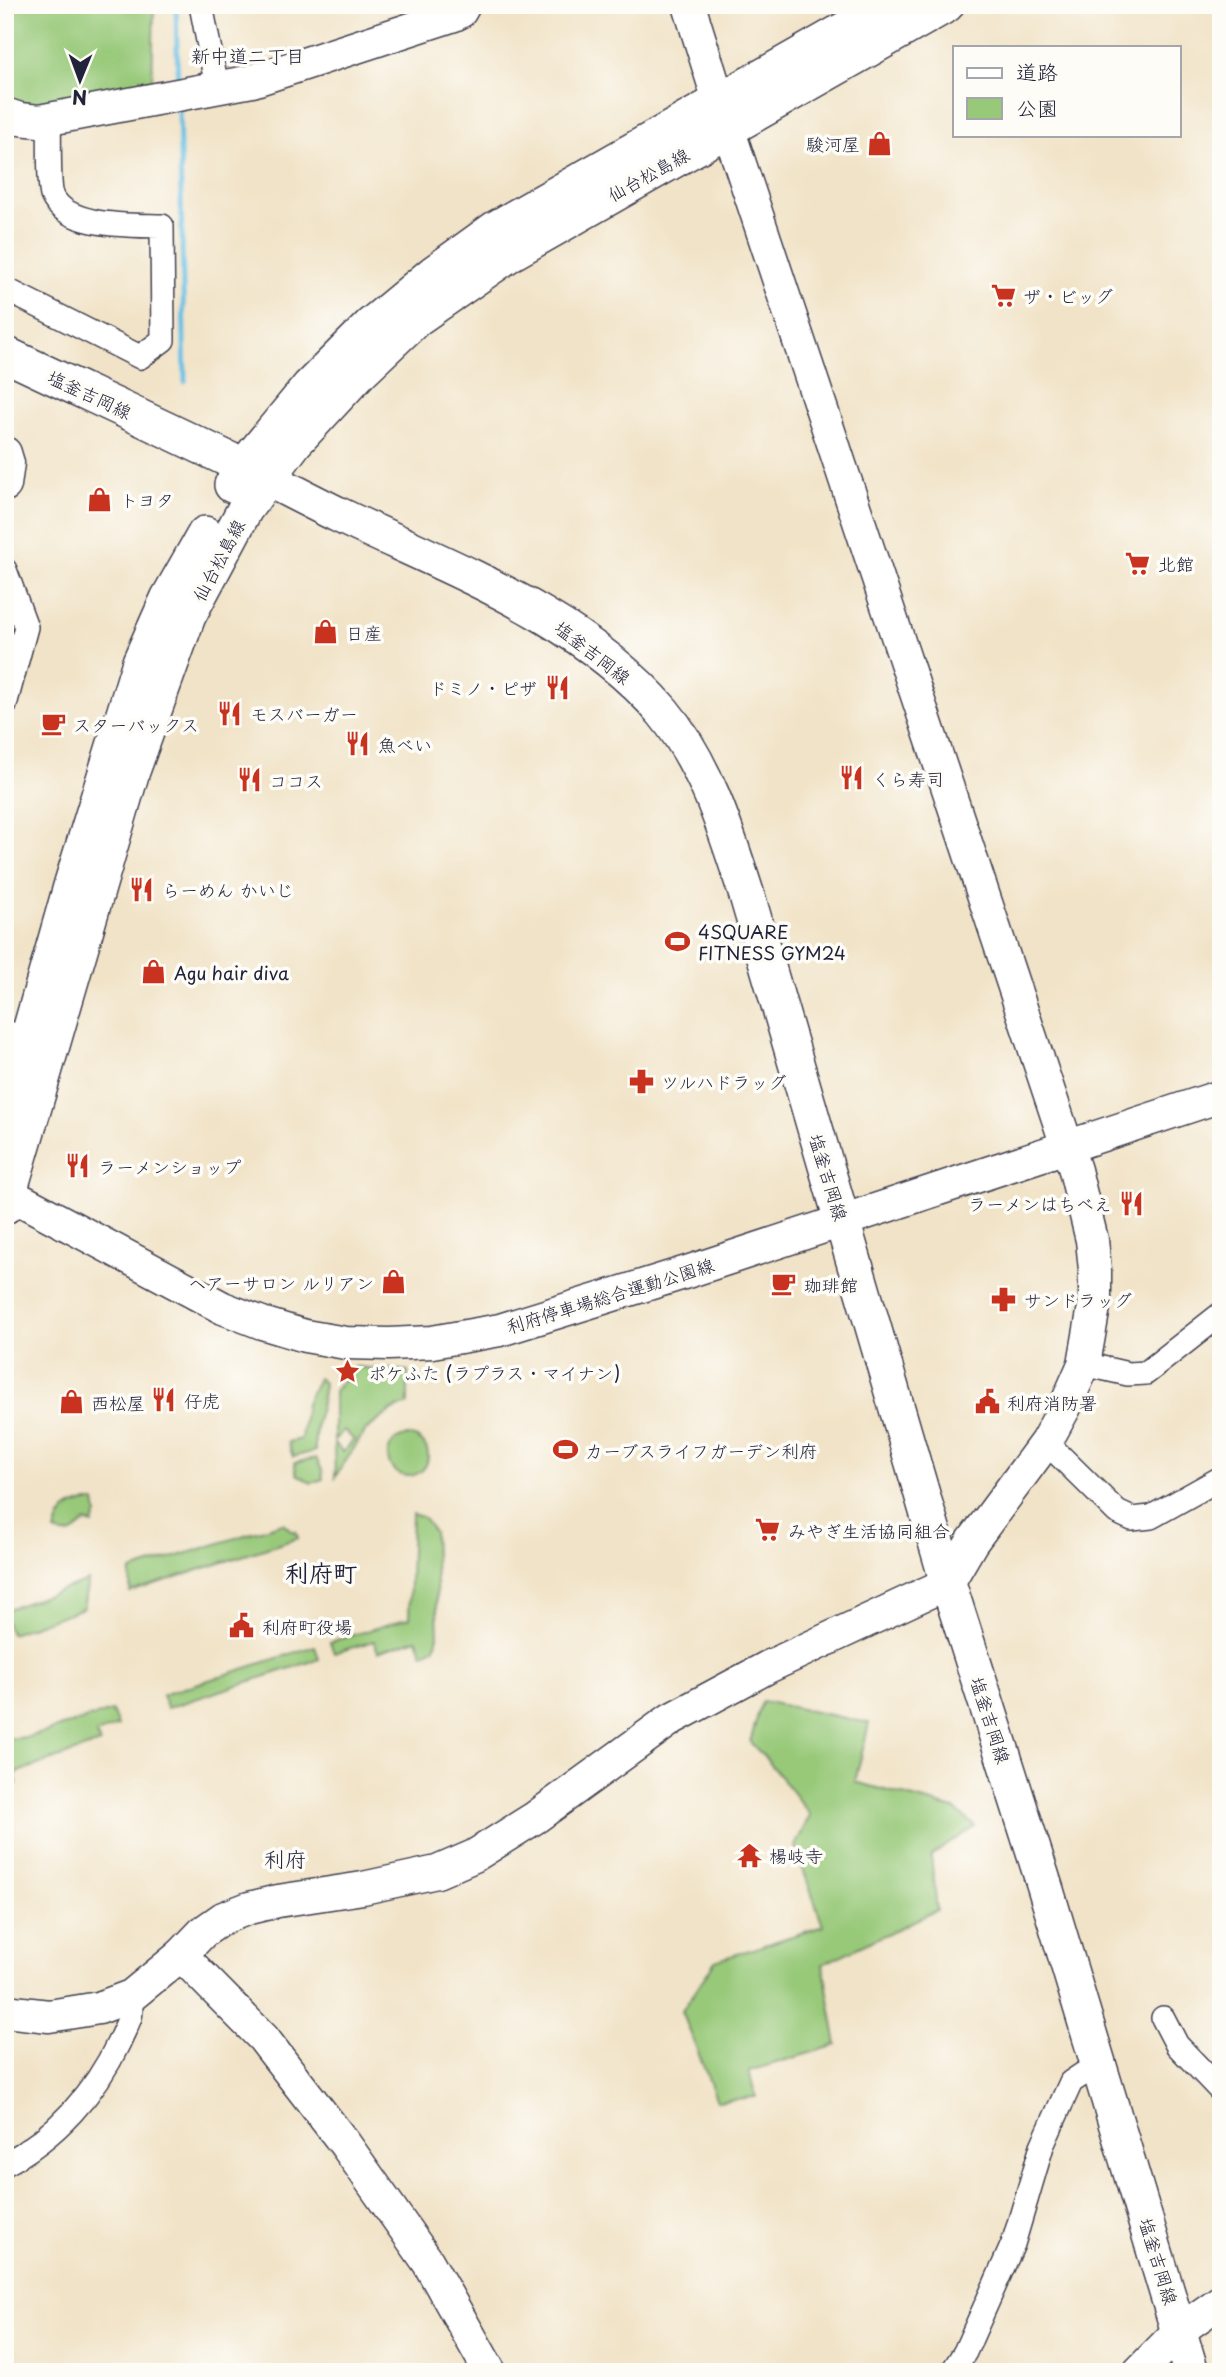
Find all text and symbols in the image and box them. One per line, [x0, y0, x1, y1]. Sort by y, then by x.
district label: 新中道二丁目 [191, 41, 305, 69]
north arrow [46, 46, 116, 116]
legend [953, 46, 1180, 136]
text: 道路 [1016, 55, 1058, 87]
text: N [72, 84, 87, 112]
text: 公園 [1016, 91, 1058, 123]
shop icon: 駿河屋 [866, 129, 894, 157]
place label: 駿河屋 [806, 130, 860, 157]
street label: 仙台松島線 [602, 140, 694, 208]
supermarket icon: ザ・ビッグ [989, 281, 1017, 309]
place label: ザ・ビッグ [1023, 282, 1113, 309]
street label: 塩釜吉岡線 [44, 363, 136, 425]
shop icon: トヨタ [86, 485, 114, 513]
place label: トヨタ [120, 486, 174, 513]
street label: 仙台松島線 [185, 514, 251, 606]
supermarket icon: 北館 [1124, 549, 1152, 577]
place label: 北館 [1158, 550, 1194, 577]
street label: 塩釜吉岡線 [549, 614, 637, 690]
shop icon: 日産 [312, 618, 340, 646]
place label: 日産 [346, 619, 382, 646]
restaurant icon: ドミノ・ピザ [543, 673, 571, 701]
place label: ドミノ・ピザ [429, 674, 537, 701]
restaurant icon: モスバーガー [216, 699, 244, 727]
place label: モスバーガー [250, 700, 358, 727]
cafe icon: スターバックス [39, 710, 67, 738]
place label: スターバックス [73, 711, 199, 738]
restaurant icon: 魚べい [344, 730, 372, 758]
place label: 魚べい [378, 731, 432, 758]
restaurant icon: くら寿司 [838, 764, 866, 792]
place label: くら寿司 [872, 765, 944, 792]
restaurant icon: ココス [235, 766, 263, 794]
place label: ココス [269, 767, 323, 794]
restaurant icon: らーめん かいじ [128, 875, 156, 903]
place label: らーめん かいじ [162, 876, 294, 903]
place label: 4SQUARE FITNESS GYM24 [698, 918, 846, 966]
sports icon: 4SQUARE FITNESS GYM24 [664, 927, 692, 955]
shop icon: Agu hair diva [140, 958, 168, 986]
place label: Agu hair diva [174, 959, 289, 986]
pharmacy icon: ツルハドラッグ [627, 1067, 655, 1095]
place label: ツルハドラッグ [661, 1068, 786, 1095]
street label: 塩釜吉岡線 [803, 1130, 855, 1224]
restaurant icon: ラーメンショップ [64, 1152, 92, 1180]
place label: ラーメンショップ [98, 1153, 241, 1180]
restaurant icon: ラーメンはちべえ [1118, 1189, 1146, 1217]
place label: ラーメンはちべえ [968, 1190, 1112, 1217]
street label: 利府停車場総合運動公園線 [503, 1251, 717, 1339]
shop icon: ヘアーサロン ルリアン [380, 1268, 408, 1296]
place label: ヘアーサロン ルリアン [188, 1269, 374, 1296]
cafe icon: 珈琲館 [770, 1270, 798, 1298]
place label: 珈琲館 [804, 1271, 858, 1298]
pharmacy icon: サンドラッグ [990, 1285, 1018, 1313]
place label: サンドラッグ [1024, 1286, 1132, 1313]
place icon: ポケふた (ラプラス・マイナン) [334, 1358, 362, 1386]
place label: ポケふた (ラプラス・マイナン) [368, 1359, 620, 1386]
restaurant icon: 仔虎 [150, 1386, 178, 1414]
place label: 仔虎 [184, 1387, 220, 1414]
shop icon: 西松屋 [57, 1388, 85, 1416]
public building icon: 利府消防署 [973, 1388, 1001, 1416]
place label: 西松屋 [91, 1389, 145, 1416]
place label: 利府消防署 [1007, 1389, 1097, 1416]
sports icon: カーブスライフガーデン利府 [551, 1436, 579, 1464]
place label: カーブスライフガーデン利府 [585, 1437, 817, 1464]
supermarket icon: みやぎ生活協同組合 [754, 1516, 782, 1544]
place label: みやぎ生活協同組合 [788, 1517, 950, 1544]
district label: 利府町 [285, 1554, 357, 1590]
public building icon: 利府町役場 [228, 1612, 256, 1640]
place label: 利府町役場 [262, 1613, 352, 1640]
street label: 塩釜吉岡線 [964, 1673, 1018, 1767]
temple icon: 楊岐寺 [735, 1841, 763, 1869]
district label: 利府 [264, 1842, 306, 1874]
place label: 楊岐寺 [769, 1842, 823, 1869]
street label: 塩釜吉岡線 [1133, 2214, 1185, 2308]

